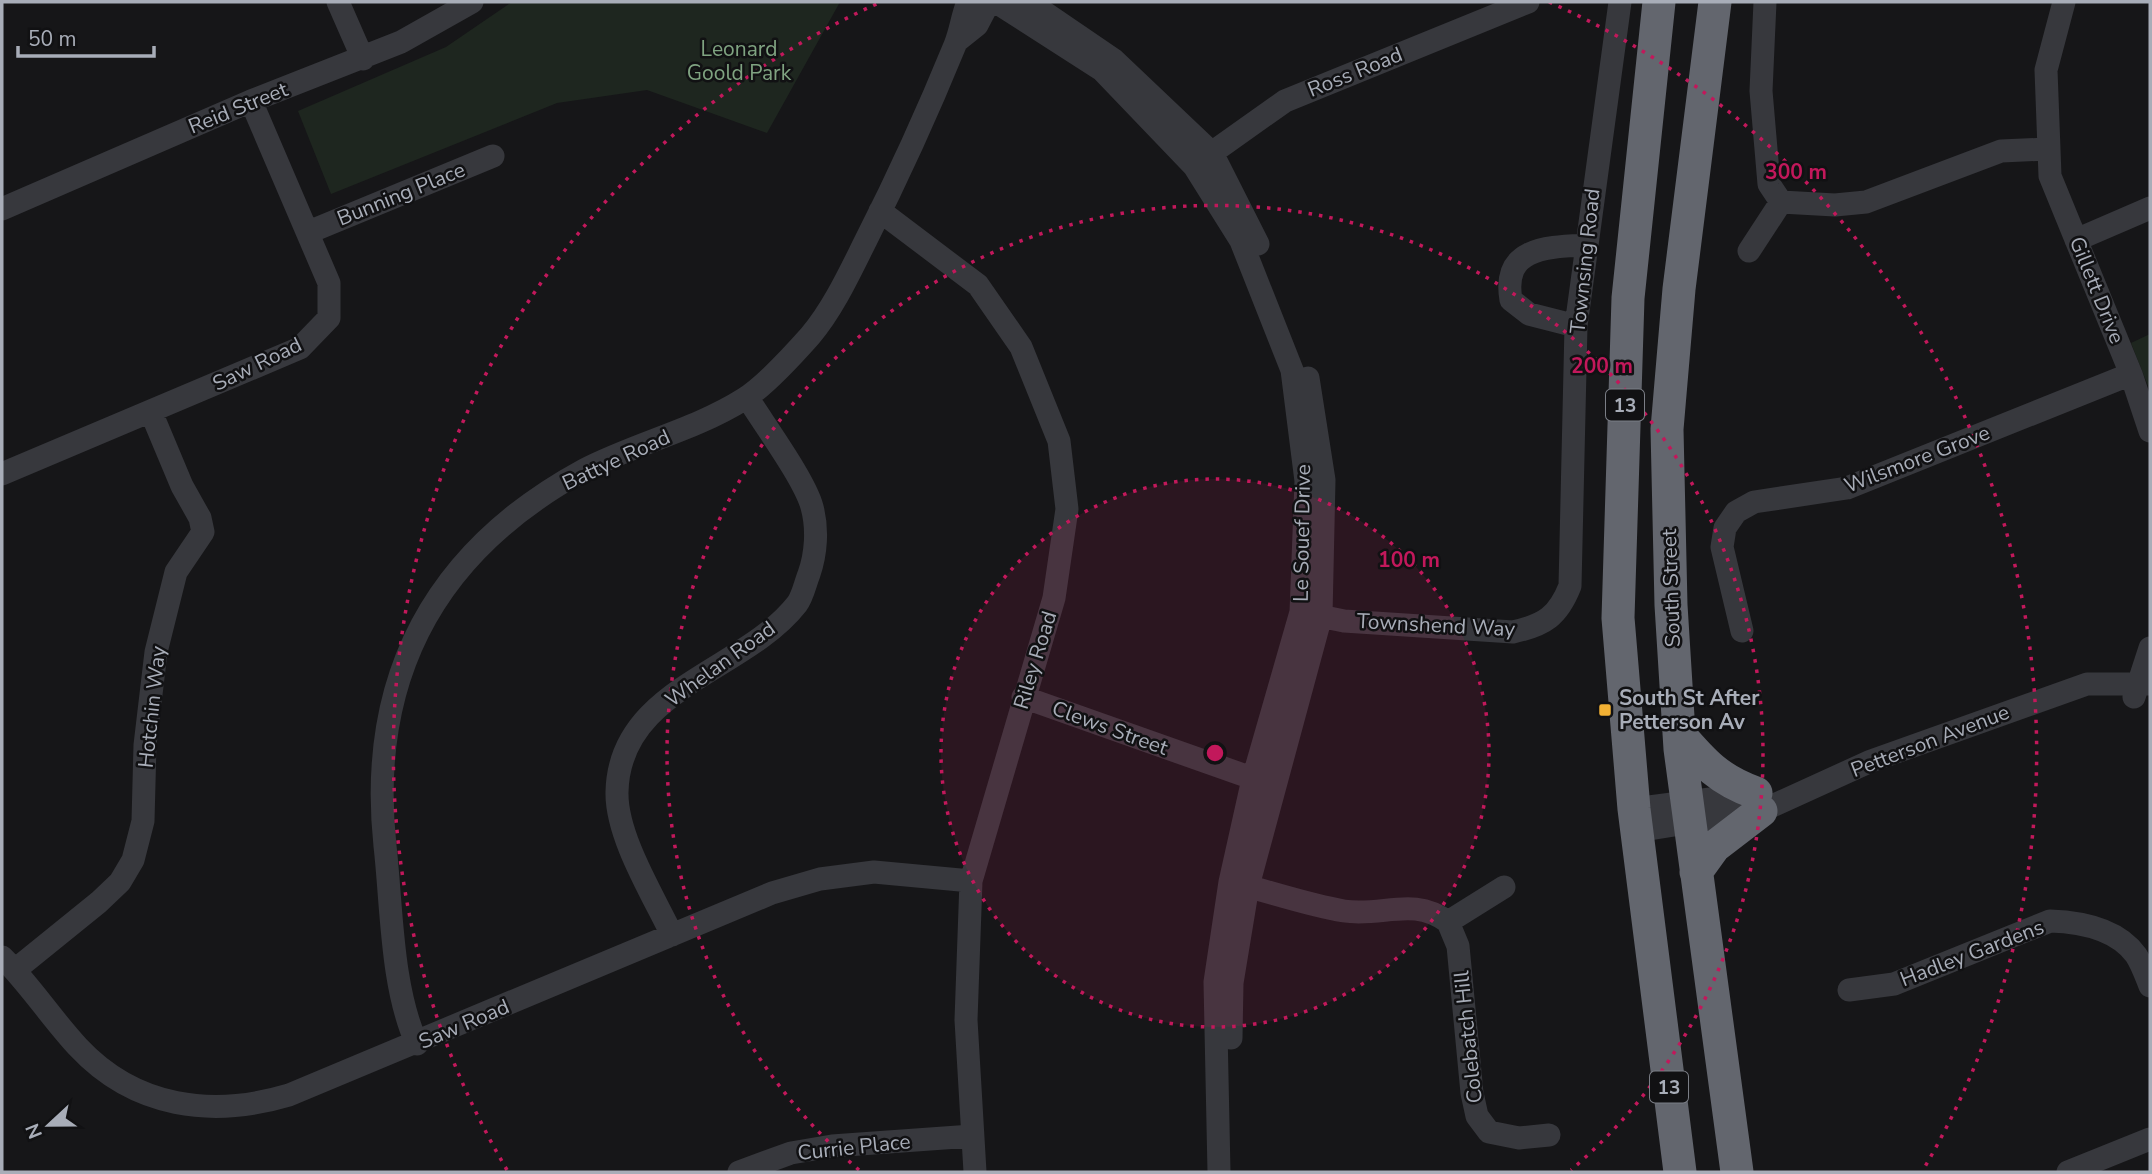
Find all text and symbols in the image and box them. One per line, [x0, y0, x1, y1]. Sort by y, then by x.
scale bar [18, 14, 154, 58]
text: 50 m [28, 25, 77, 53]
park label: Leonard Goold Park [687, 35, 792, 87]
street label: Ross Road [1303, 40, 1407, 104]
street label: Reid Street [184, 75, 292, 141]
street label: Bunning Place [333, 156, 469, 232]
text: 300 m [1765, 158, 1827, 186]
street label: Townsing Road [1563, 187, 1607, 335]
street label: Gillett Drive [2063, 232, 2131, 348]
street label: Saw Road [208, 330, 306, 398]
text: 200 m [1571, 352, 1633, 380]
road number: 13 [1606, 390, 1644, 420]
street label: Wilsmore Grove [1840, 418, 1994, 500]
street label: Battye Road [558, 423, 674, 497]
street label: Le Souef Drive [1287, 464, 1317, 602]
street label: South Street [1655, 528, 1687, 648]
text: 100 m [1378, 546, 1440, 574]
street label: Townshend Way [1356, 607, 1516, 643]
street label: Riley Road [1007, 608, 1063, 712]
street label: Whelan Road [659, 615, 781, 713]
street label: Hotchin Way [132, 644, 172, 769]
place label: South St After Petterson Av [1619, 684, 1760, 736]
street label: Clews Street [1048, 694, 1172, 762]
street label: Petterson Avenue [1847, 698, 2013, 784]
marker: South St After Petterson Av [1597, 702, 1613, 718]
centre of rings [1203, 741, 1227, 765]
street label: Hadley Gardens [1896, 913, 2048, 993]
street label: Colebatch Hill [1447, 968, 1489, 1105]
street label: Saw Road [414, 992, 514, 1056]
road number: 13 [1650, 1072, 1688, 1102]
north arrow [14, 1090, 84, 1160]
text: N [19, 1120, 49, 1142]
street label: Currie Place [796, 1127, 912, 1167]

